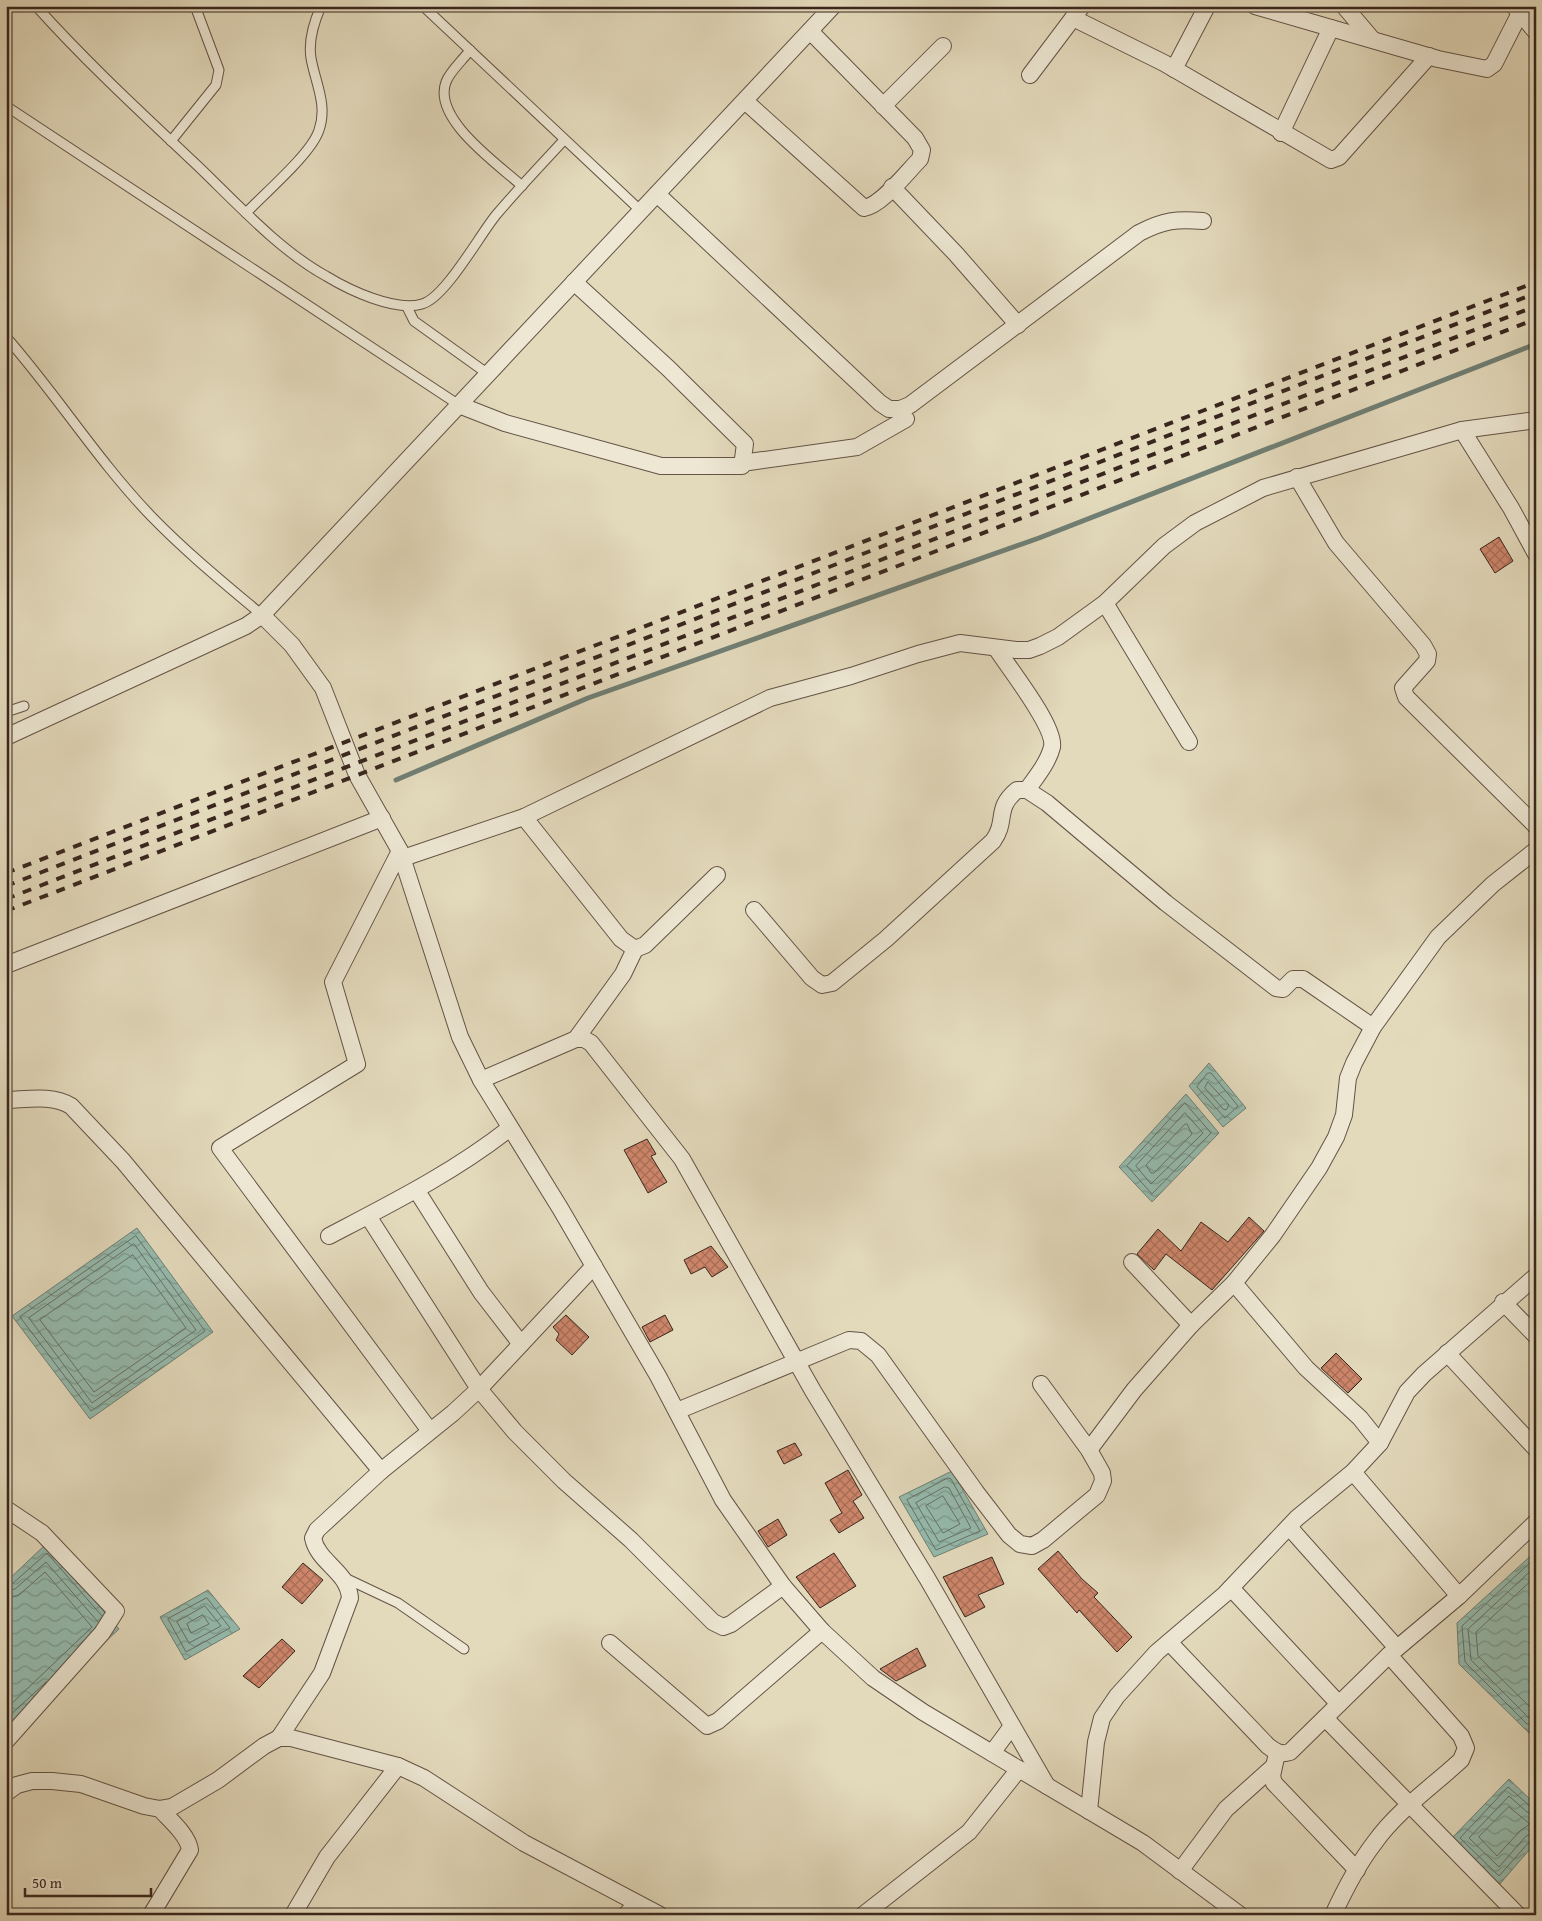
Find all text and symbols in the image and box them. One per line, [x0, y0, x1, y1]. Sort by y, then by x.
scale bar [25, 1866, 151, 1898]
text: 50 m [32, 1872, 63, 1893]

